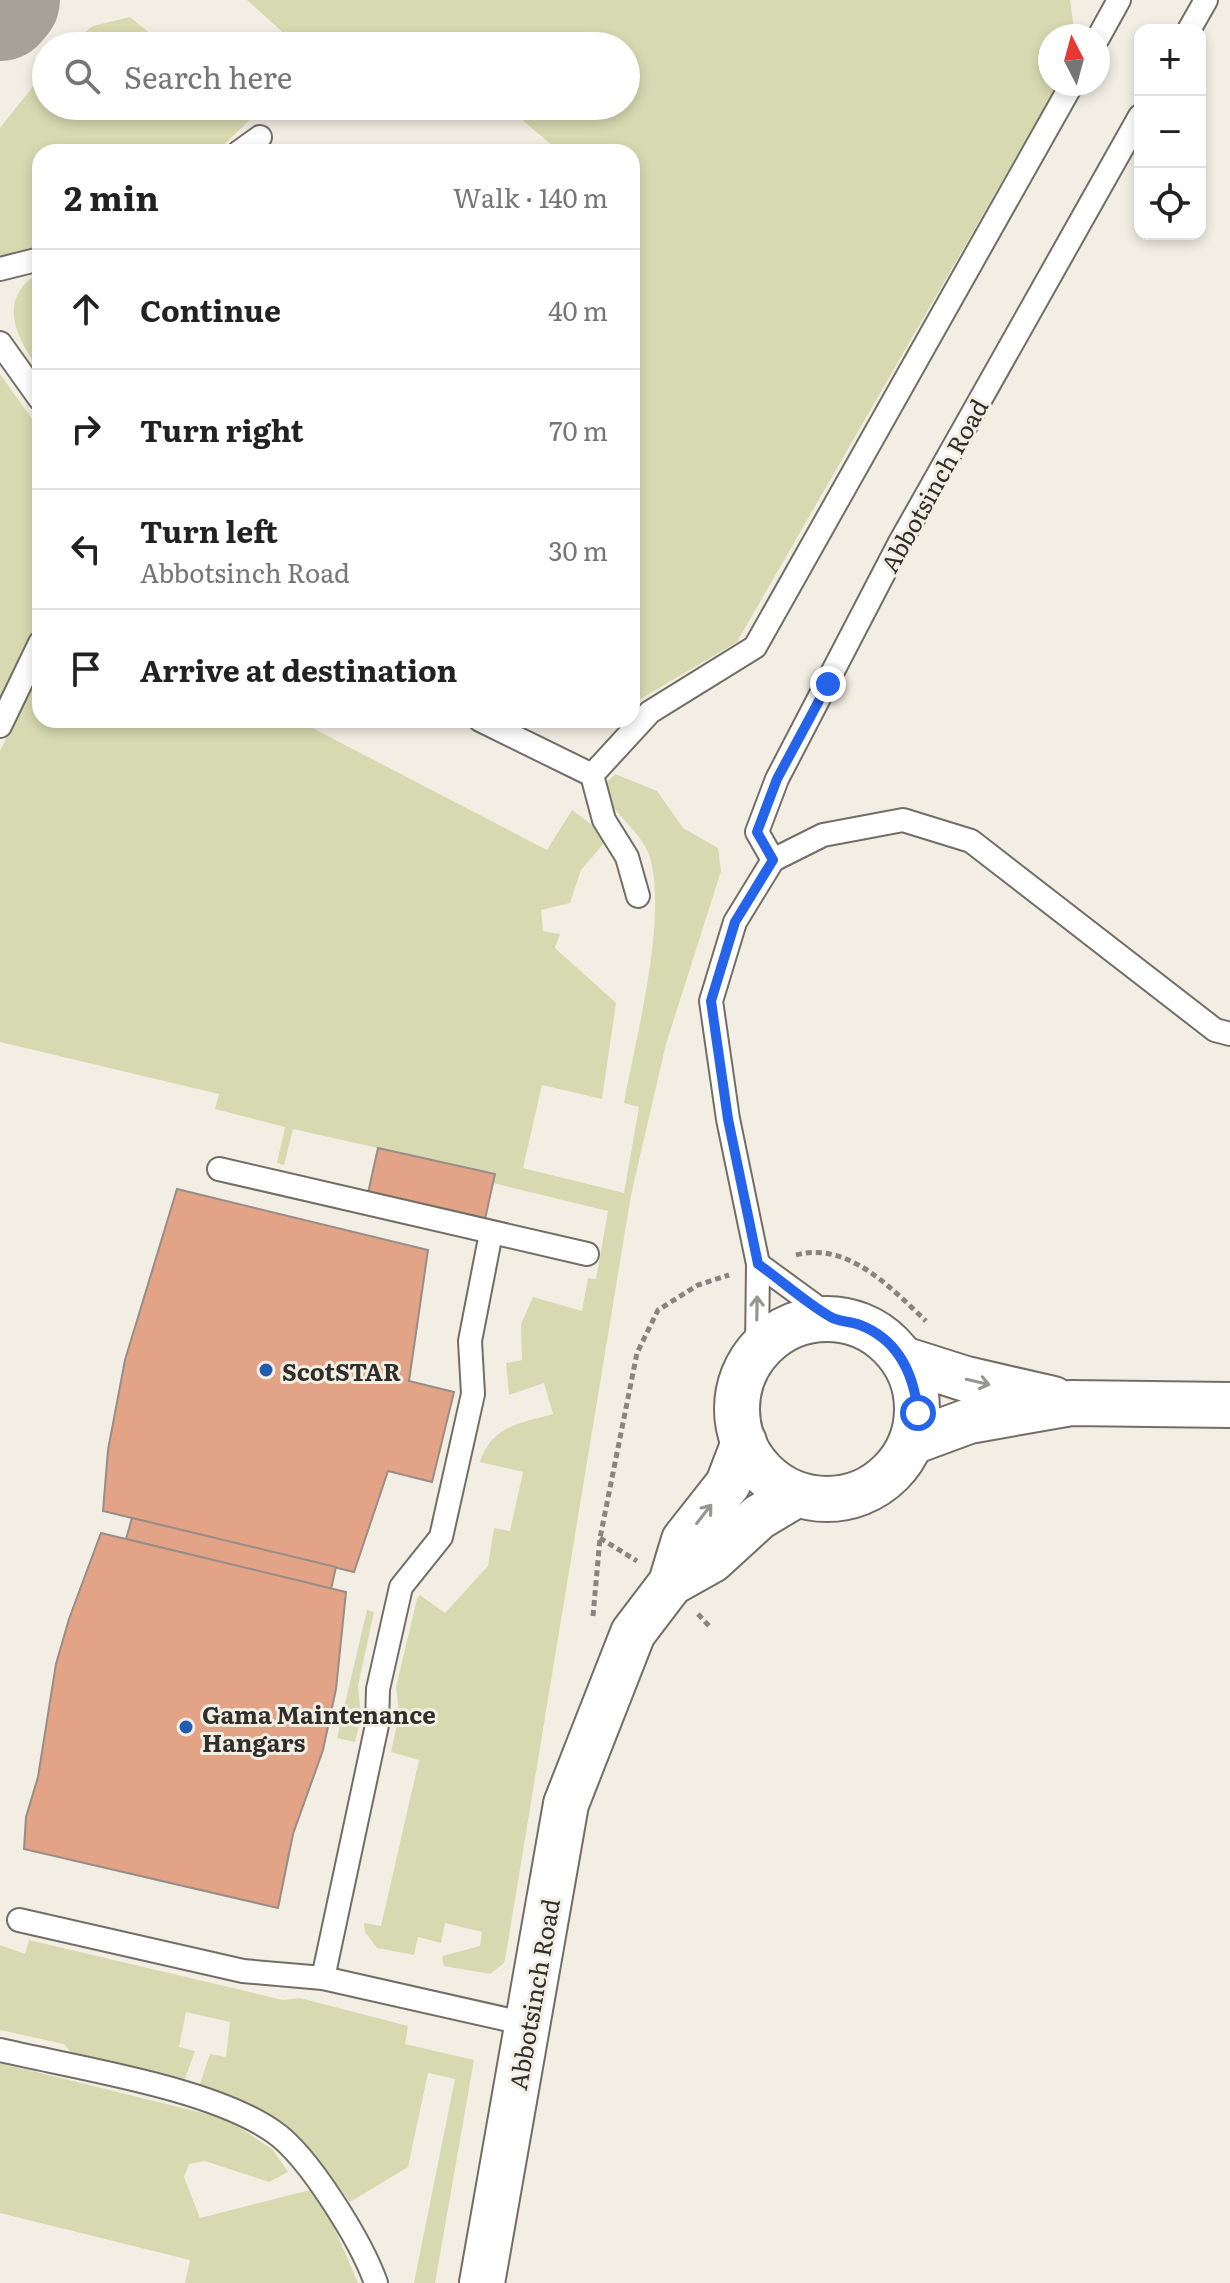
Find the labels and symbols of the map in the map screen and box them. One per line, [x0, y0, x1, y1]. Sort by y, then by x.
north arrow [1038, 24, 1110, 96]
street label: Abbotsinch Road [871, 392, 995, 578]
route end [810, 666, 846, 702]
one-way arrow [750, 1295, 765, 1322]
place label: ScotSTAR [282, 1353, 401, 1388]
marker: ScotSTAR [257, 1361, 275, 1379]
one-way arrow [965, 1375, 990, 1390]
route start [900, 1395, 936, 1431]
one-way arrow [695, 1504, 712, 1525]
place label: Gama Maintenance Hangars [202, 1696, 436, 1759]
marker: Gama Maintenance Hangars [177, 1718, 195, 1736]
street label: Abbotsinch Road [499, 1895, 567, 2092]

